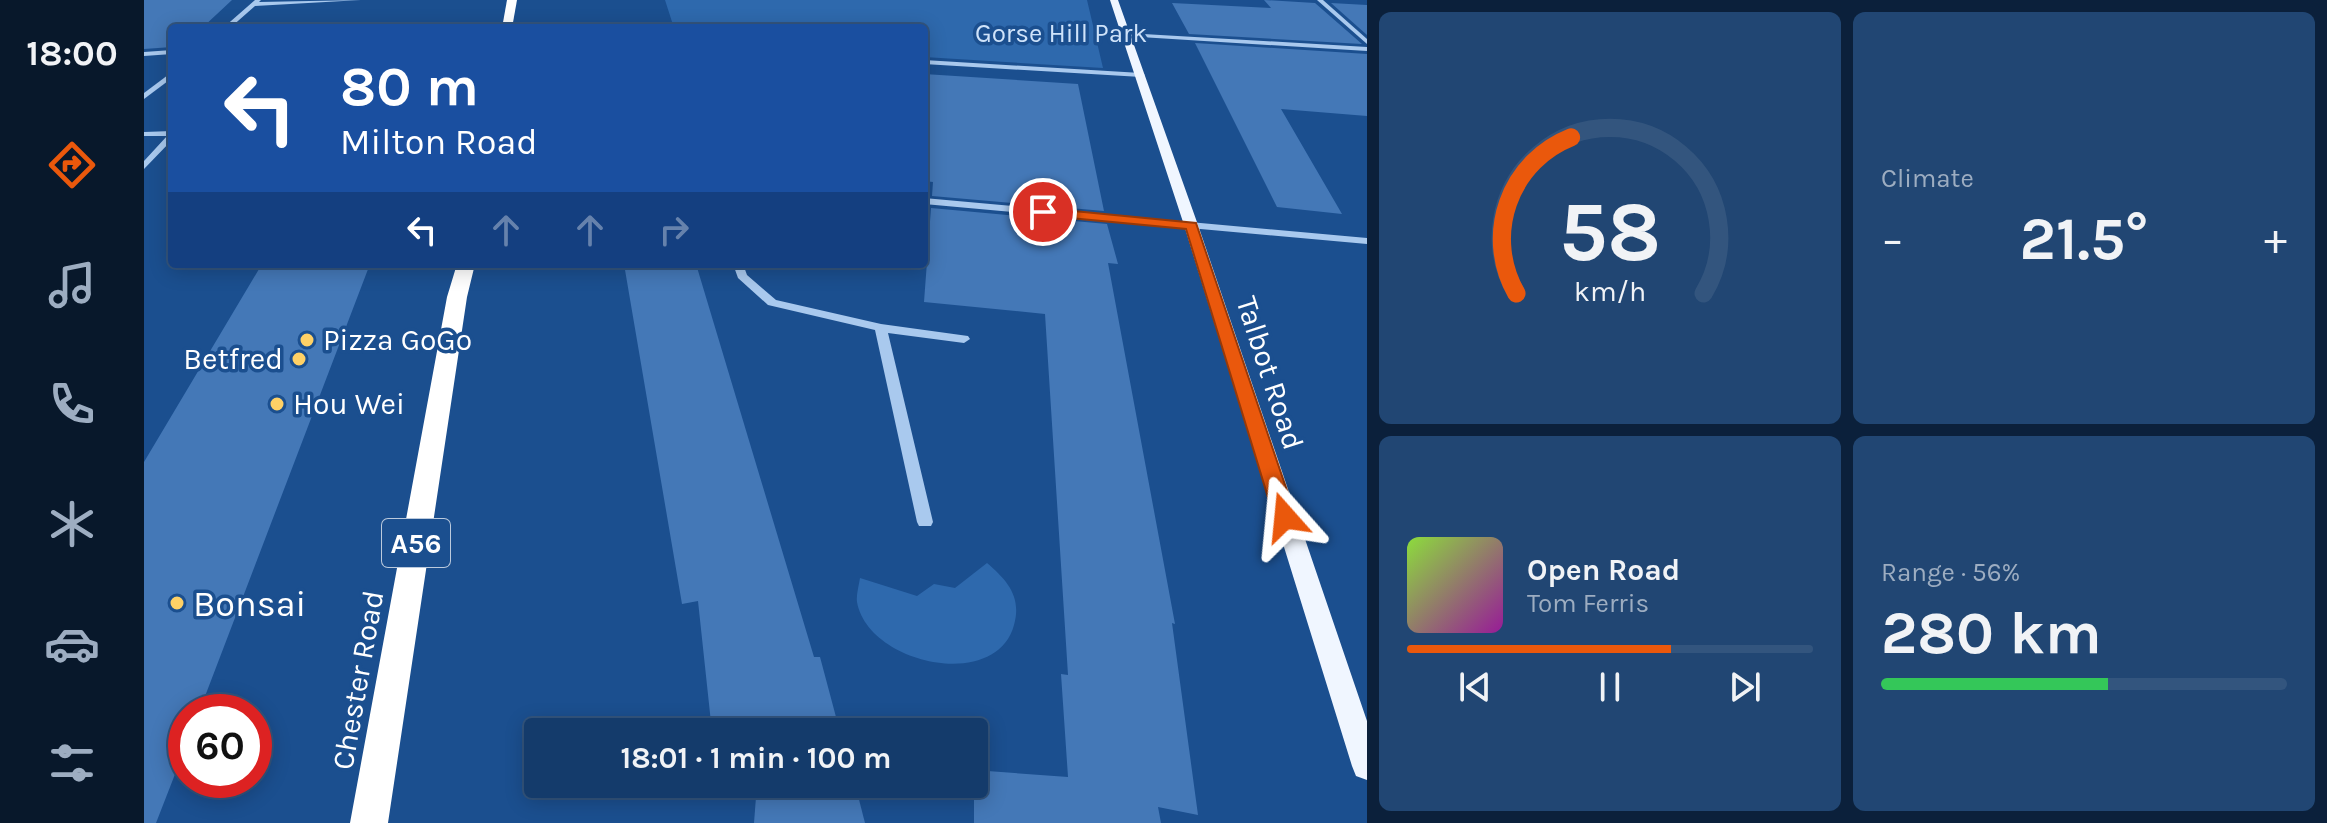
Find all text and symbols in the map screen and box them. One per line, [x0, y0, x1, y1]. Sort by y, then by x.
park label: Gorse Hill Park [975, 18, 1147, 49]
text: 18:00 [26, 32, 118, 74]
text: 80 m [340, 54, 479, 119]
icon: left [208, 56, 312, 160]
text: Milton Road [340, 121, 538, 163]
icon: directions [44, 137, 100, 193]
text: Climate [1881, 163, 1974, 194]
pin [1009, 178, 1077, 246]
text: 58 [1559, 183, 1661, 280]
icon: arrive [1021, 190, 1065, 234]
text: 21.5° [2020, 204, 2148, 274]
icon: left [400, 208, 444, 252]
icon: ahead [484, 208, 528, 252]
icon: ahead [568, 208, 612, 252]
icon: right [652, 208, 696, 252]
text: − [1881, 214, 1904, 265]
text: + [2264, 214, 2287, 265]
icon: music [44, 257, 100, 313]
text: km/h [1574, 275, 1646, 308]
street label: Talbot Road [1228, 292, 1312, 454]
place label: Pizza GoGo [323, 322, 472, 358]
marker: Pizza GoGo [298, 331, 316, 349]
place label: Betfred [183, 341, 283, 377]
marker: Betfred [290, 350, 308, 368]
icon: phone [44, 376, 100, 432]
place label: Hou Wei [293, 386, 405, 422]
marker: Hou Wei [268, 395, 286, 413]
position arrow [1243, 475, 1327, 559]
icon: climate [44, 496, 100, 552]
road number: A56 [382, 519, 450, 567]
text: Open Road [1527, 552, 1680, 588]
text: Range · 56% [1881, 557, 2020, 588]
place label: Bonsai [193, 583, 306, 625]
street label: Chester Road [325, 588, 391, 772]
text: Tom Ferris [1527, 588, 1649, 619]
marker: Bonsai [168, 594, 186, 612]
text: 280 km [1881, 598, 2102, 668]
icon: car [44, 616, 100, 672]
icon: previous [1453, 665, 1497, 709]
icon: pause [1588, 665, 1632, 709]
icon: next [1723, 665, 1767, 709]
speed limit sign: 60 [168, 694, 272, 798]
icon: filters [44, 735, 100, 791]
text: 18:01 · 1 min · 100 m [620, 740, 892, 776]

